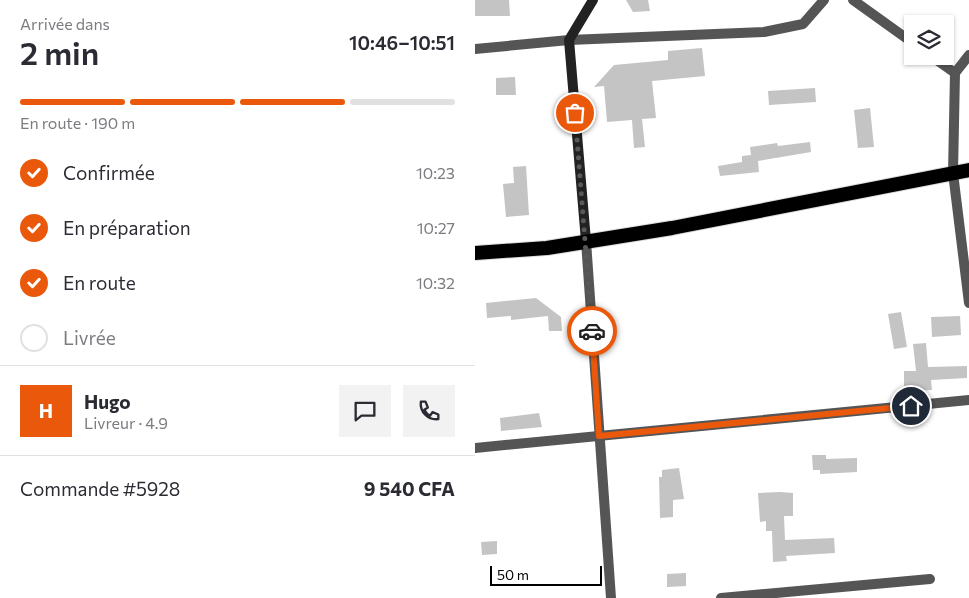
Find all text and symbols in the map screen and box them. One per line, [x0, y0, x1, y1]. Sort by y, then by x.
text: Arrivée dans [20, 14, 110, 33]
map controls [904, 15, 954, 65]
button: layers [904, 15, 954, 65]
text: 10:46–10:51 [349, 31, 455, 54]
text: 2 min [20, 32, 99, 72]
pin [554, 92, 596, 134]
icon: bag [561, 99, 589, 127]
text: En route · 190 m [20, 113, 135, 132]
icon: check [20, 159, 48, 187]
text: Confirmée [63, 161, 155, 184]
text: 10:23 [416, 163, 455, 182]
icon: check [20, 214, 48, 242]
text: En préparation [63, 216, 191, 239]
text: 10:27 [417, 218, 455, 237]
icon: check [20, 269, 48, 297]
text: En route [63, 271, 136, 294]
text: 10:32 [416, 273, 455, 292]
courier [567, 306, 617, 356]
icon: car [578, 317, 606, 345]
text: Livrée [63, 326, 116, 349]
button: chat [339, 385, 391, 437]
button: phone [403, 385, 455, 437]
pin [890, 385, 932, 427]
text: Hugo [84, 390, 131, 413]
icon: home [897, 392, 925, 420]
text: H [39, 399, 53, 422]
text: Livreur · 4.9 [84, 413, 168, 432]
text: Commande #5928 [20, 477, 180, 500]
text: 9 540 CFA [364, 477, 455, 500]
scale bar [490, 563, 603, 586]
text: 50 m [497, 566, 529, 583]

